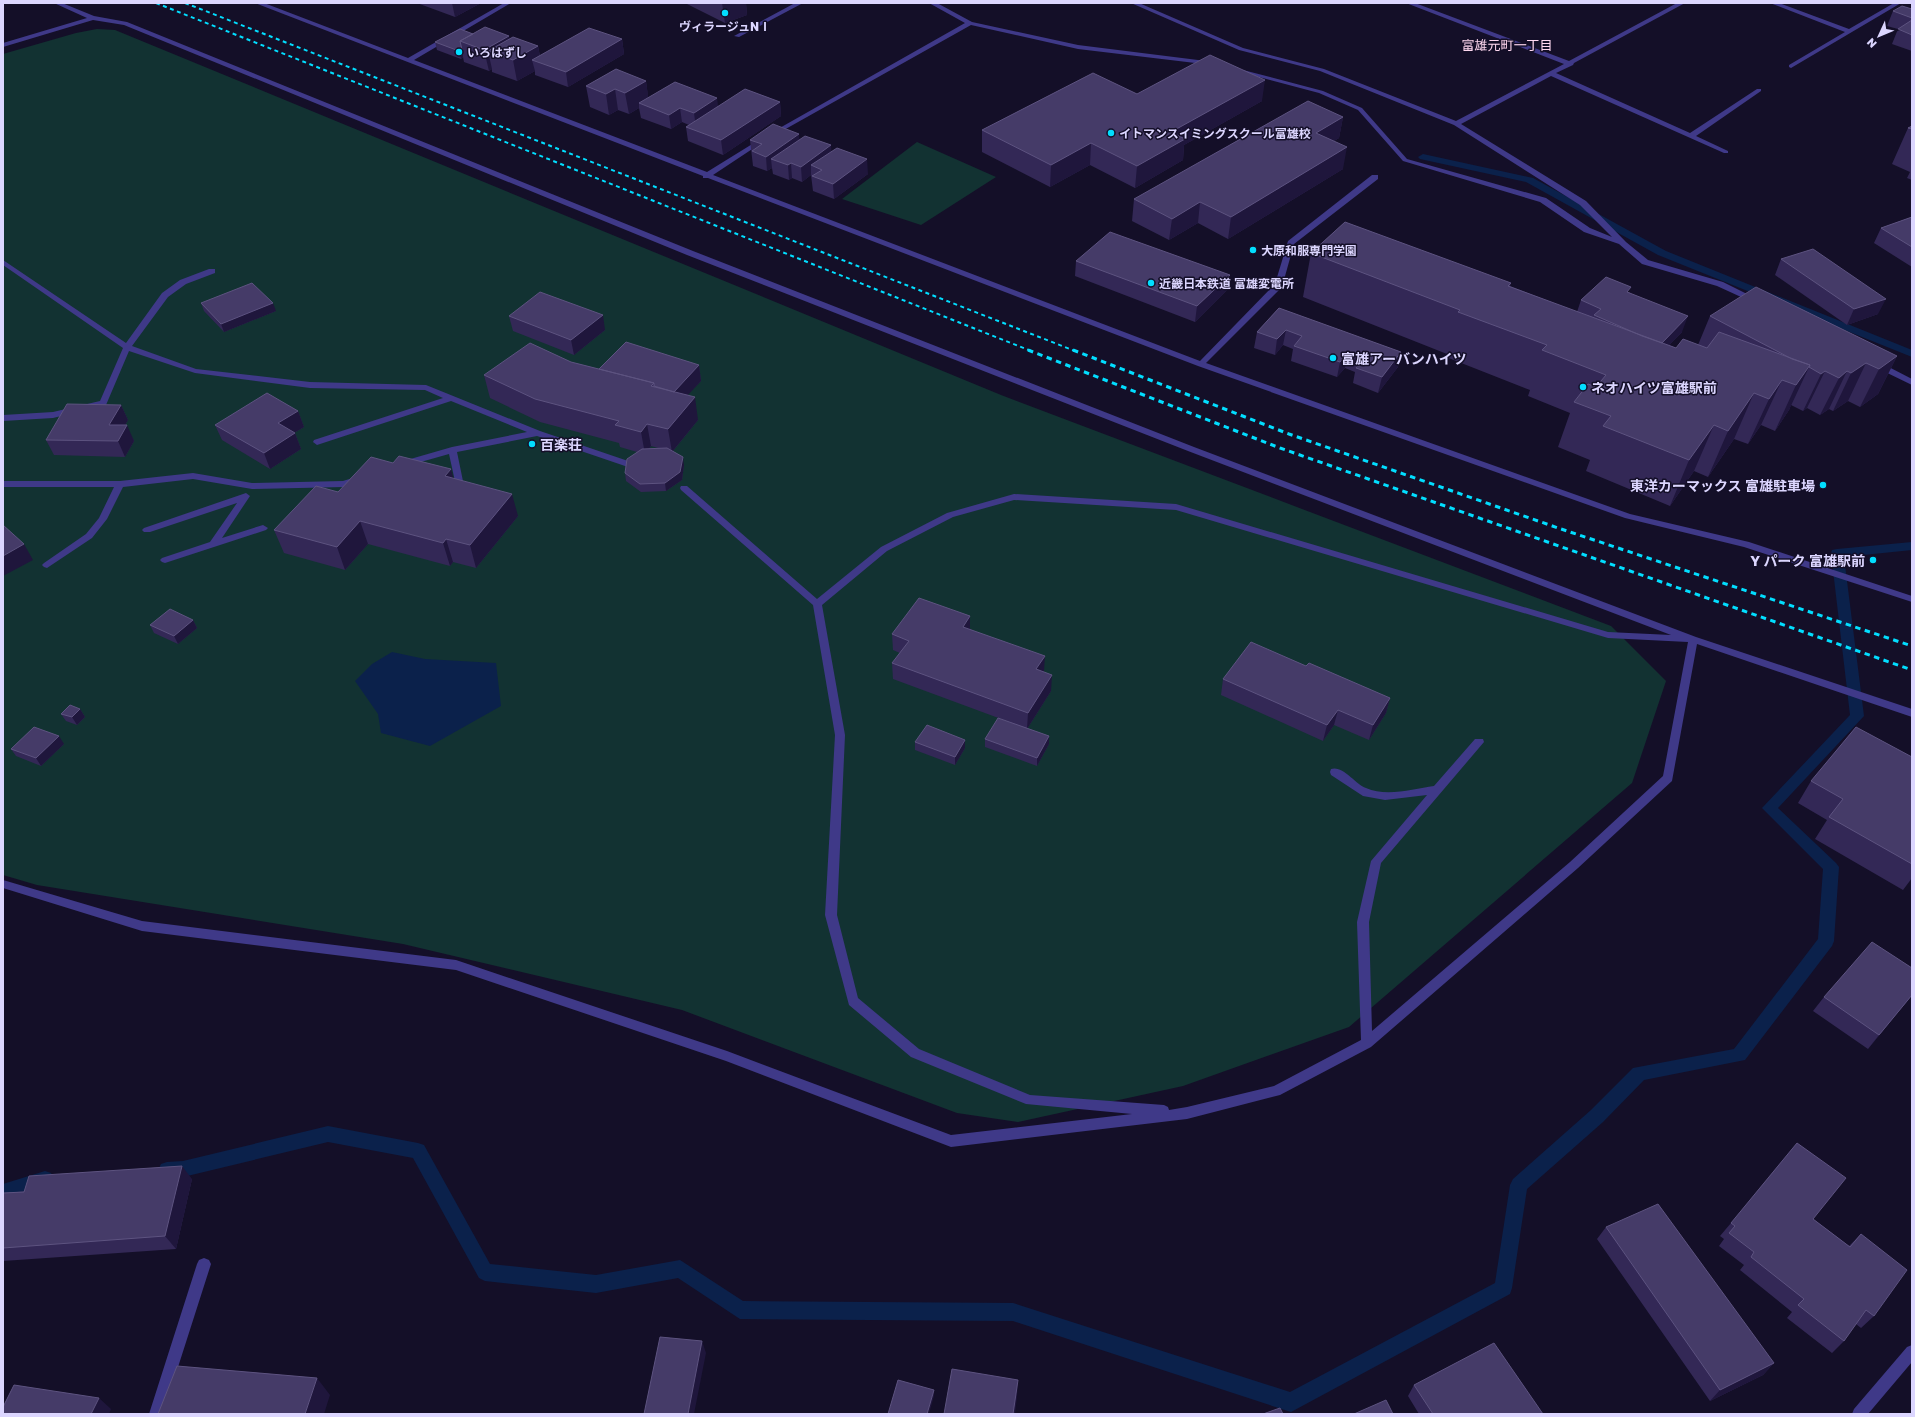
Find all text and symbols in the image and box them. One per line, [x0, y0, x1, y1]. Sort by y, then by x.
marker: ヴィラージュNⅠ [720, 8, 730, 18]
north arrow [1859, 16, 1899, 56]
place label: ヴィラージュNⅠ [679, 19, 771, 34]
text: N [1864, 36, 1879, 51]
district label: 富雄元町一丁目 [1461, 37, 1553, 53]
place label: いろはずし [467, 45, 527, 60]
marker: いろはずし [454, 47, 464, 57]
place label: イトマンスイミングスクール富雄校 [1119, 126, 1311, 141]
marker: イトマンスイミングスクール富雄校 [1106, 128, 1116, 138]
place label: 大原和服専門学園 [1261, 243, 1357, 258]
marker: 大原和服専門学園 [1248, 245, 1258, 255]
place label: 近畿日本鉄道 富雄変電所 [1159, 276, 1294, 291]
marker: 近畿日本鉄道 富雄変電所 [1146, 278, 1156, 288]
place label: 富雄アーバンハイツ [1341, 350, 1466, 367]
marker: 富雄アーバンハイツ [1328, 353, 1338, 363]
place label: ネオハイツ富雄駅前 [1591, 379, 1717, 396]
marker: ネオハイツ富雄駅前 [1578, 382, 1588, 392]
place label: 百楽荘 [540, 436, 582, 453]
marker: 百楽荘 [527, 439, 537, 449]
place label: 東洋カーマックス 富雄駐車場 [1630, 477, 1815, 494]
marker: 東洋カーマックス 富雄駐車場 [1818, 480, 1828, 490]
place label: Y パーク 富雄駅前 [1750, 552, 1865, 569]
marker: Y パーク 富雄駅前 [1868, 555, 1878, 565]

